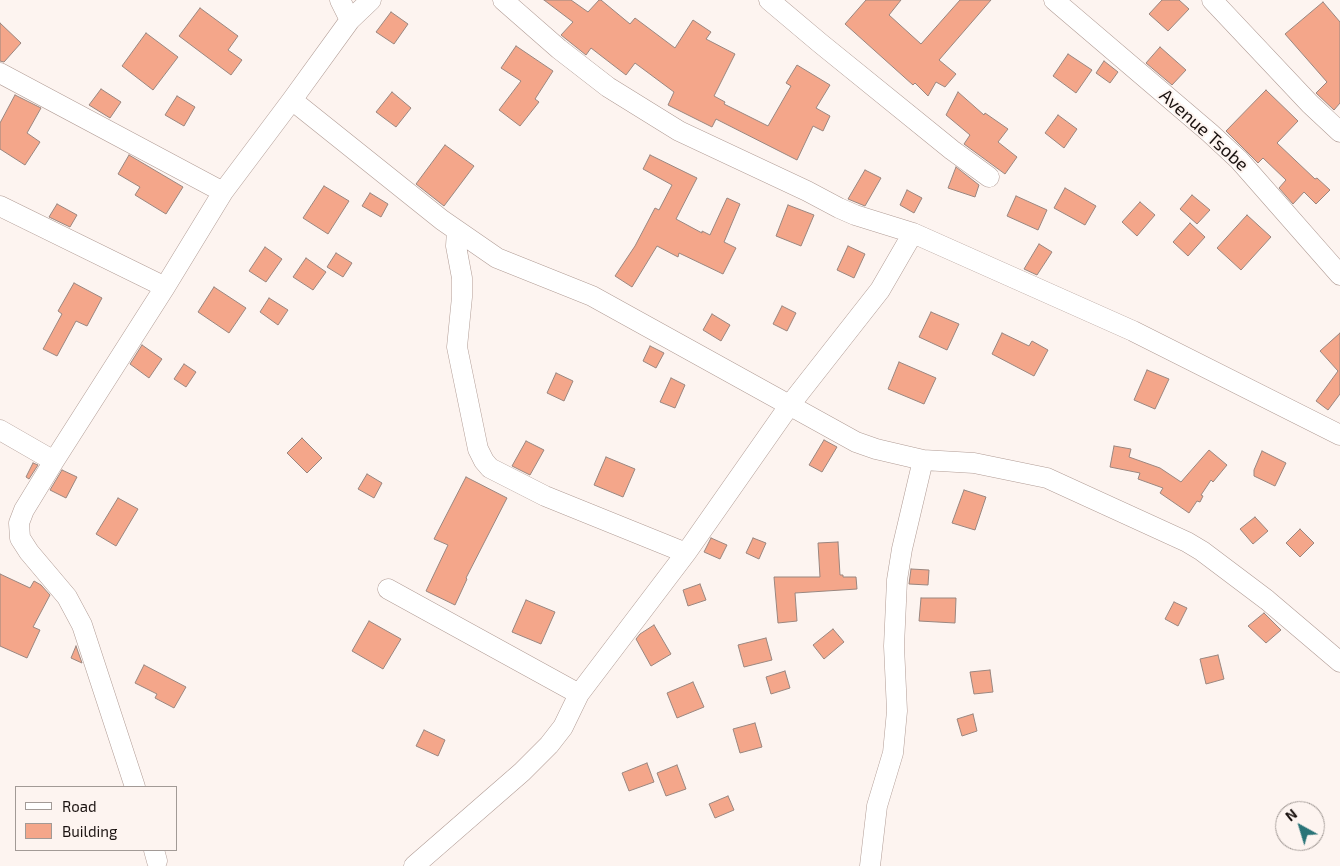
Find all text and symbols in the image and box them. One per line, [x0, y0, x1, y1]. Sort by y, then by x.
street label: Avenue Tsobe [1155, 84, 1253, 176]
legend [15, 786, 178, 851]
text: Road [62, 797, 97, 815]
north arrow [1275, 801, 1325, 851]
text: N [1282, 805, 1300, 825]
text: Building [62, 822, 117, 840]

